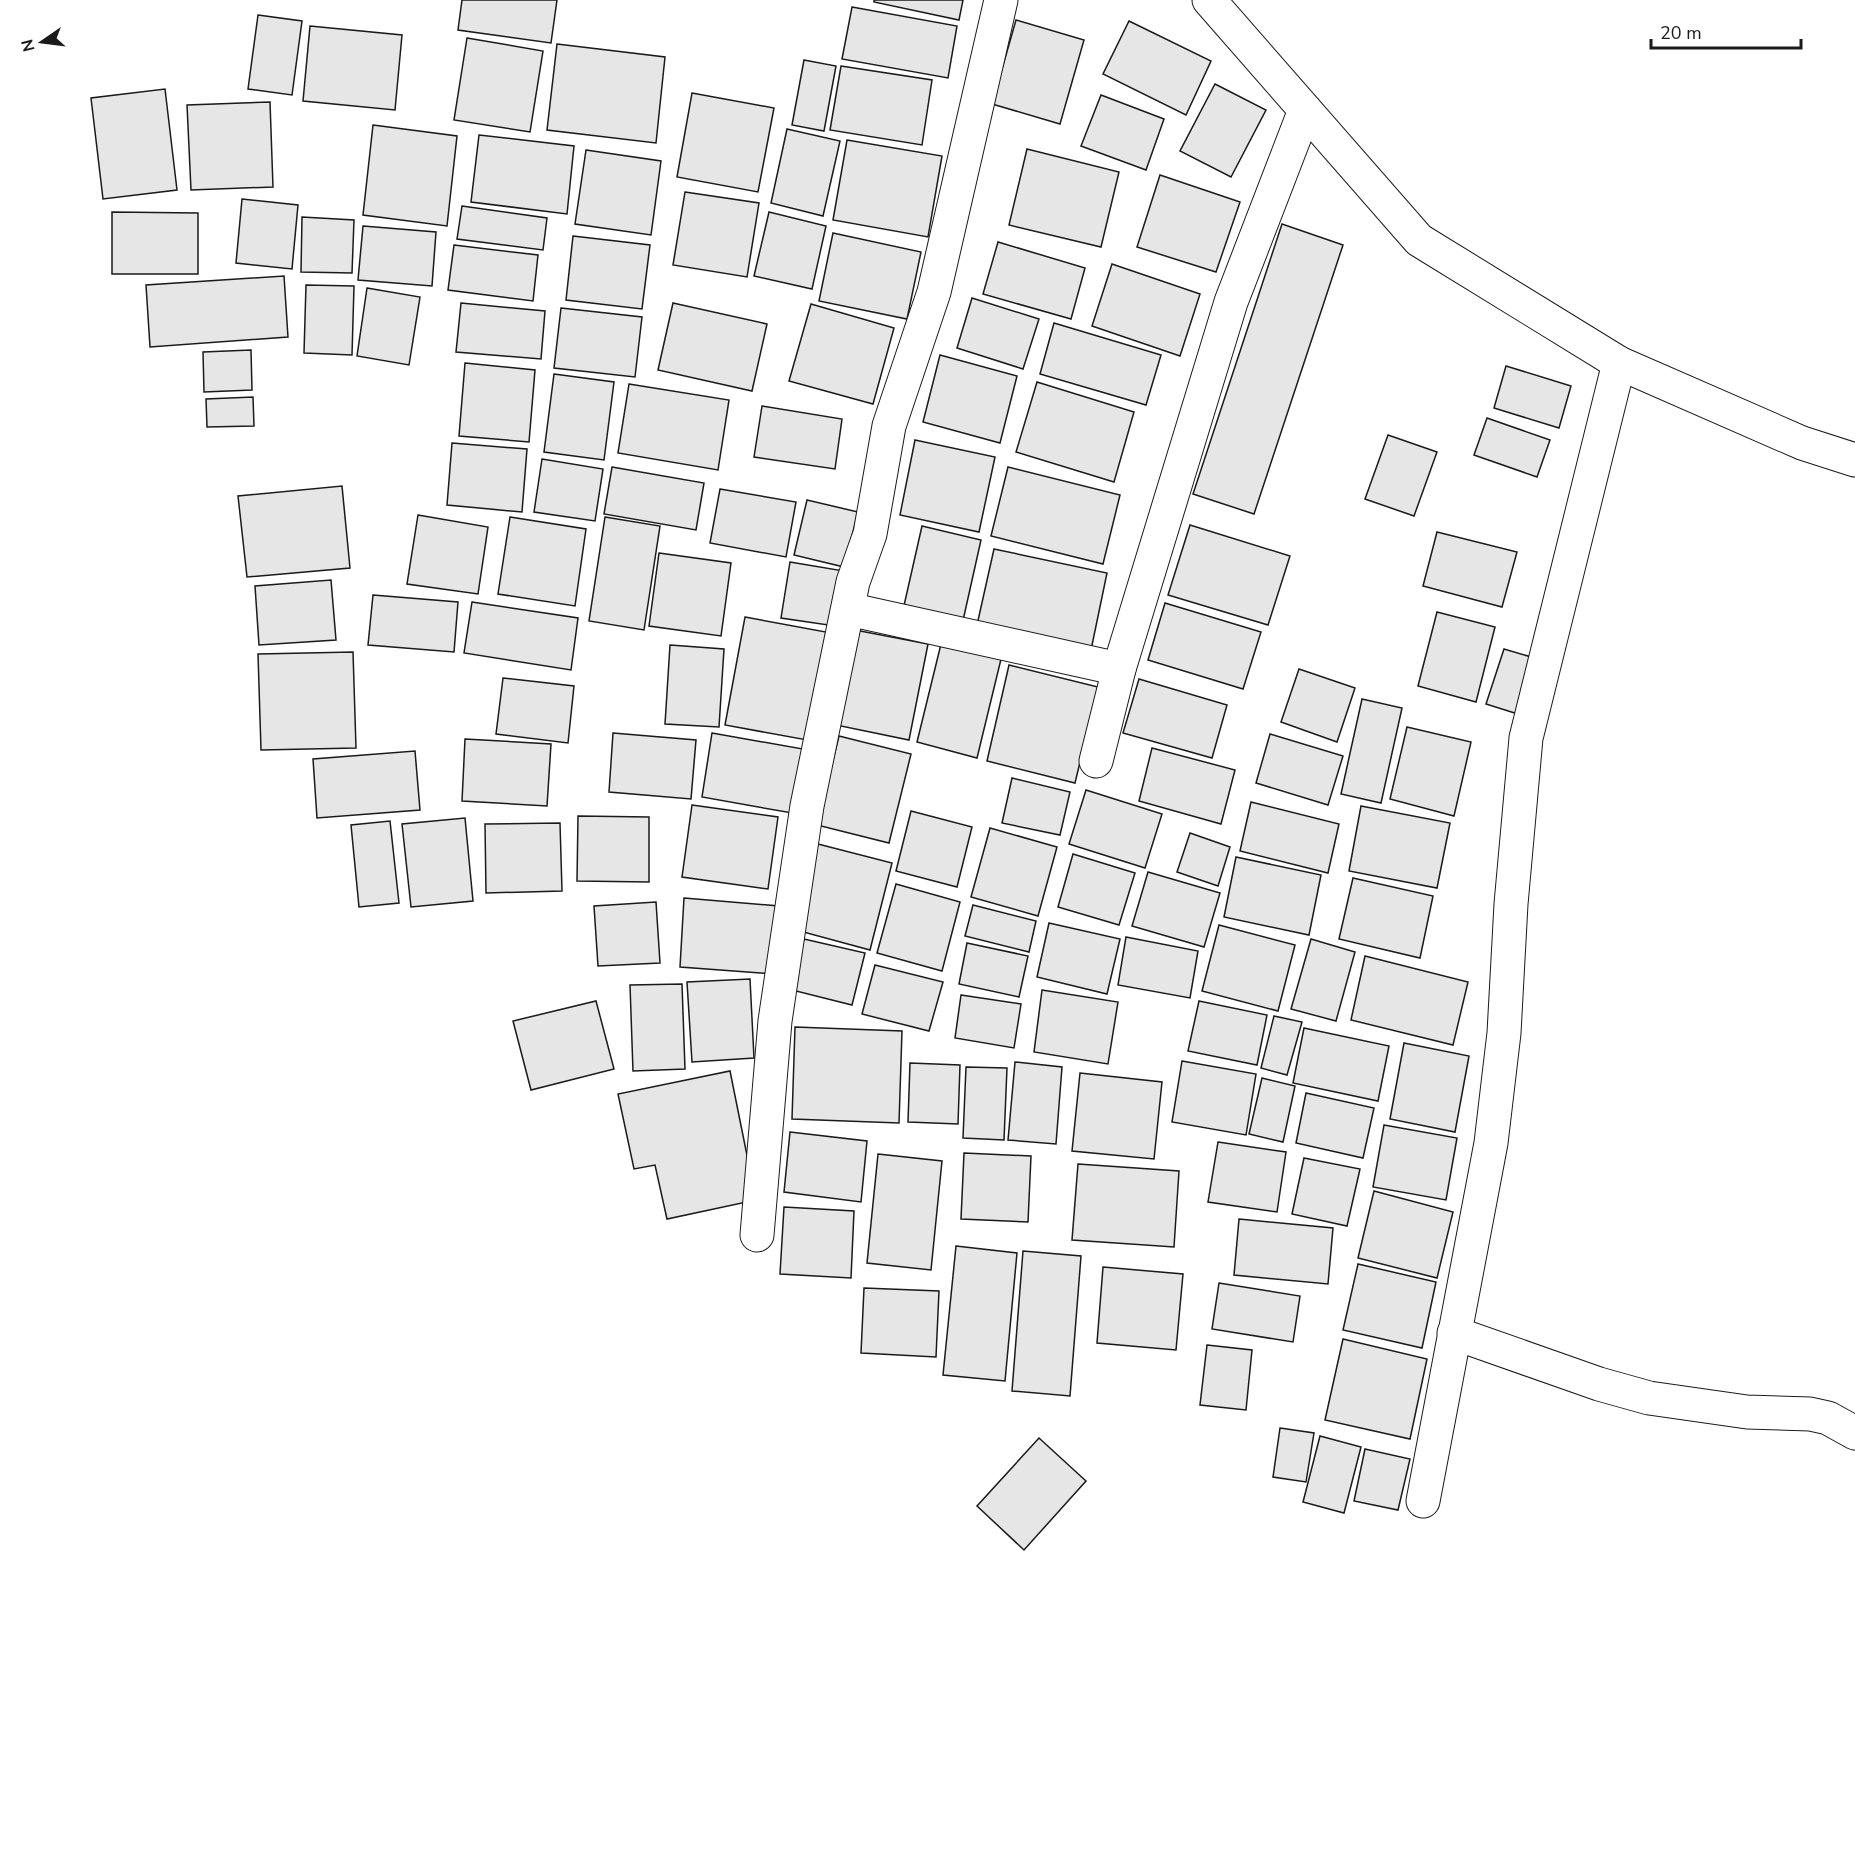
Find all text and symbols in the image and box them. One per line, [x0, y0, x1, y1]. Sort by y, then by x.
north arrow [12, 12, 72, 72]
scale bar [1651, 12, 1801, 50]
text: 20 m [1660, 21, 1702, 45]
text: N [16, 37, 41, 54]

